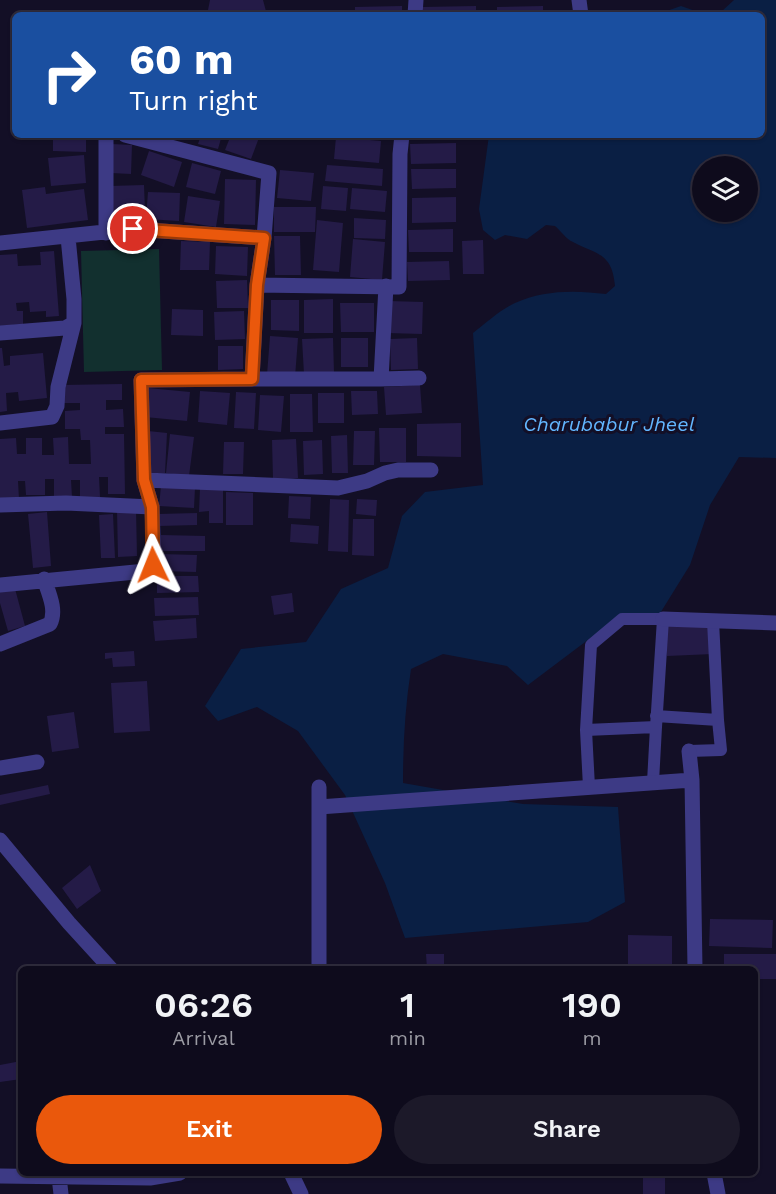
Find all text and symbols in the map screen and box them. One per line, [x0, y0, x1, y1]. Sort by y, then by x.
text: 60 m [129, 35, 233, 84]
icon: right [30, 36, 108, 114]
text: Turn right [129, 85, 258, 117]
map controls [692, 156, 758, 222]
button: layers [692, 156, 758, 222]
pin [107, 203, 158, 254]
icon: arrive [116, 212, 149, 245]
water label: Charubabur Jheel [523, 412, 695, 436]
position arrow [121, 533, 185, 597]
text: 06:26 [154, 984, 253, 1026]
text: 1 [400, 984, 415, 1026]
text: 190 [562, 984, 622, 1026]
text: Arrival [172, 1026, 235, 1050]
text: min [389, 1026, 426, 1050]
text: m [582, 1026, 601, 1050]
button: Exit [36, 1095, 382, 1164]
button: Share [394, 1095, 740, 1164]

